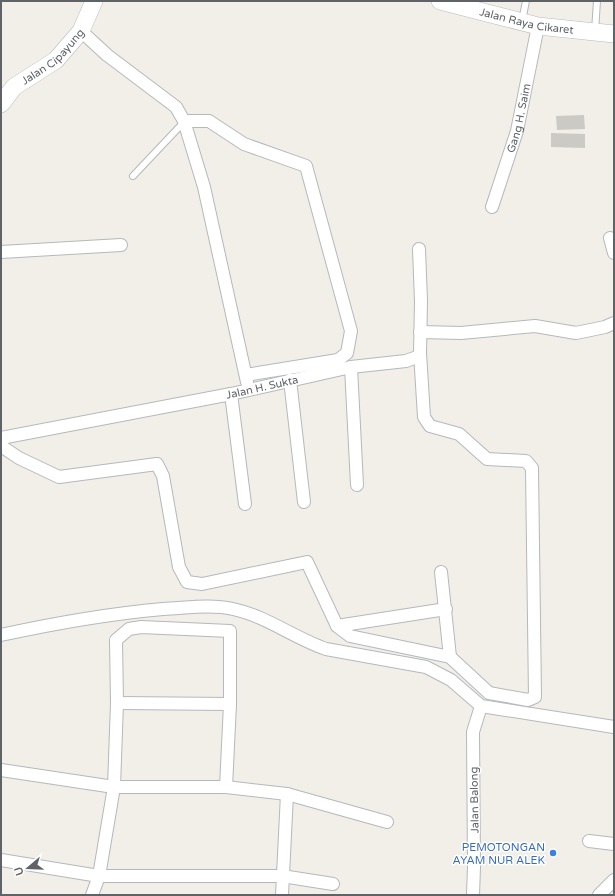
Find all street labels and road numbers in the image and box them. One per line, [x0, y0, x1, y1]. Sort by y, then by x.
street label: Jalan Raya Cikaret [478, 5, 574, 37]
street label: Jalan Cipayung [19, 26, 87, 88]
street label: Gang H. Saim [504, 82, 533, 155]
street label: Jalan H. Sukta [225, 373, 300, 402]
street label: Jalan Balong [467, 767, 482, 833]

